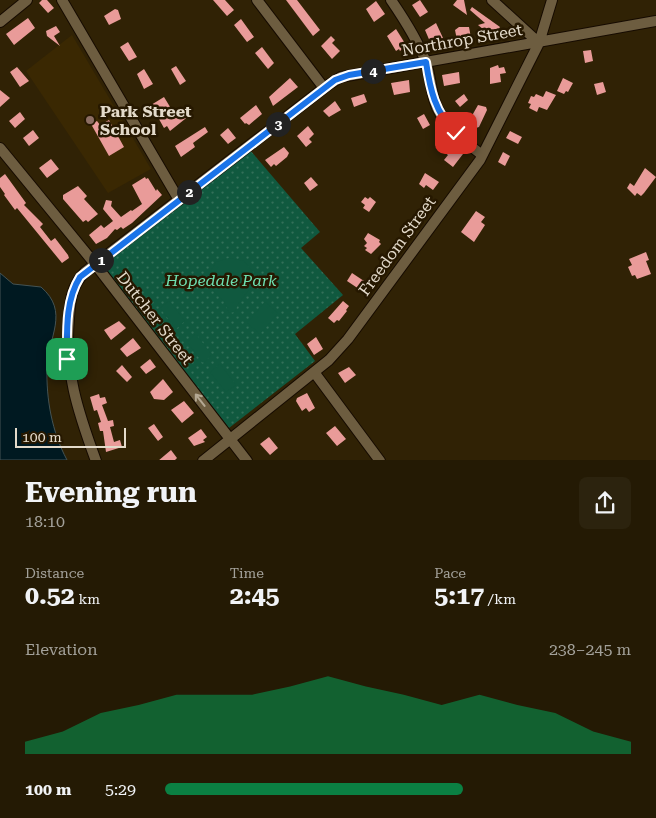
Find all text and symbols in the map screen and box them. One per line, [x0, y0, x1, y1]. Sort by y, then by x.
street label: Northrop Street [400, 20, 524, 60]
pin: 4 [360, 58, 386, 84]
text: 4 [370, 63, 377, 79]
place label: Park Street School [100, 102, 192, 139]
pin: 3 [266, 112, 290, 136]
pin [435, 112, 477, 154]
marker: Park Street School [84, 114, 96, 126]
text: 3 [275, 116, 282, 132]
icon: check [442, 119, 470, 147]
pin: 2 [176, 180, 202, 204]
text: 2 [186, 184, 193, 200]
street label: Freedom Street [355, 193, 439, 299]
pin: 1 [88, 248, 114, 272]
text: 1 [98, 252, 105, 268]
street label: Dutcher Street [113, 268, 197, 368]
park label: Hopedale Park [164, 271, 277, 290]
pin [46, 338, 88, 380]
icon: arrive [53, 345, 81, 373]
one-way arrow [195, 393, 205, 407]
scale bar [15, 426, 126, 449]
text: 100 m [22, 429, 62, 445]
text: Evening run [25, 476, 197, 509]
button: share [579, 477, 631, 529]
text: 18:10 [25, 512, 65, 531]
text: Distance [25, 565, 84, 581]
text: Time [230, 565, 264, 581]
text: Pace [434, 565, 466, 581]
text: 0.52 [25, 581, 75, 610]
text: 2:45 [230, 581, 279, 610]
text: 5:17 [434, 581, 484, 610]
text: km [75, 591, 100, 607]
text: /km [484, 591, 516, 607]
text: Elevation [25, 640, 98, 659]
text: 238–245 m [549, 640, 631, 659]
text: 100 m [25, 780, 71, 799]
text: 5:29 [105, 780, 136, 799]

